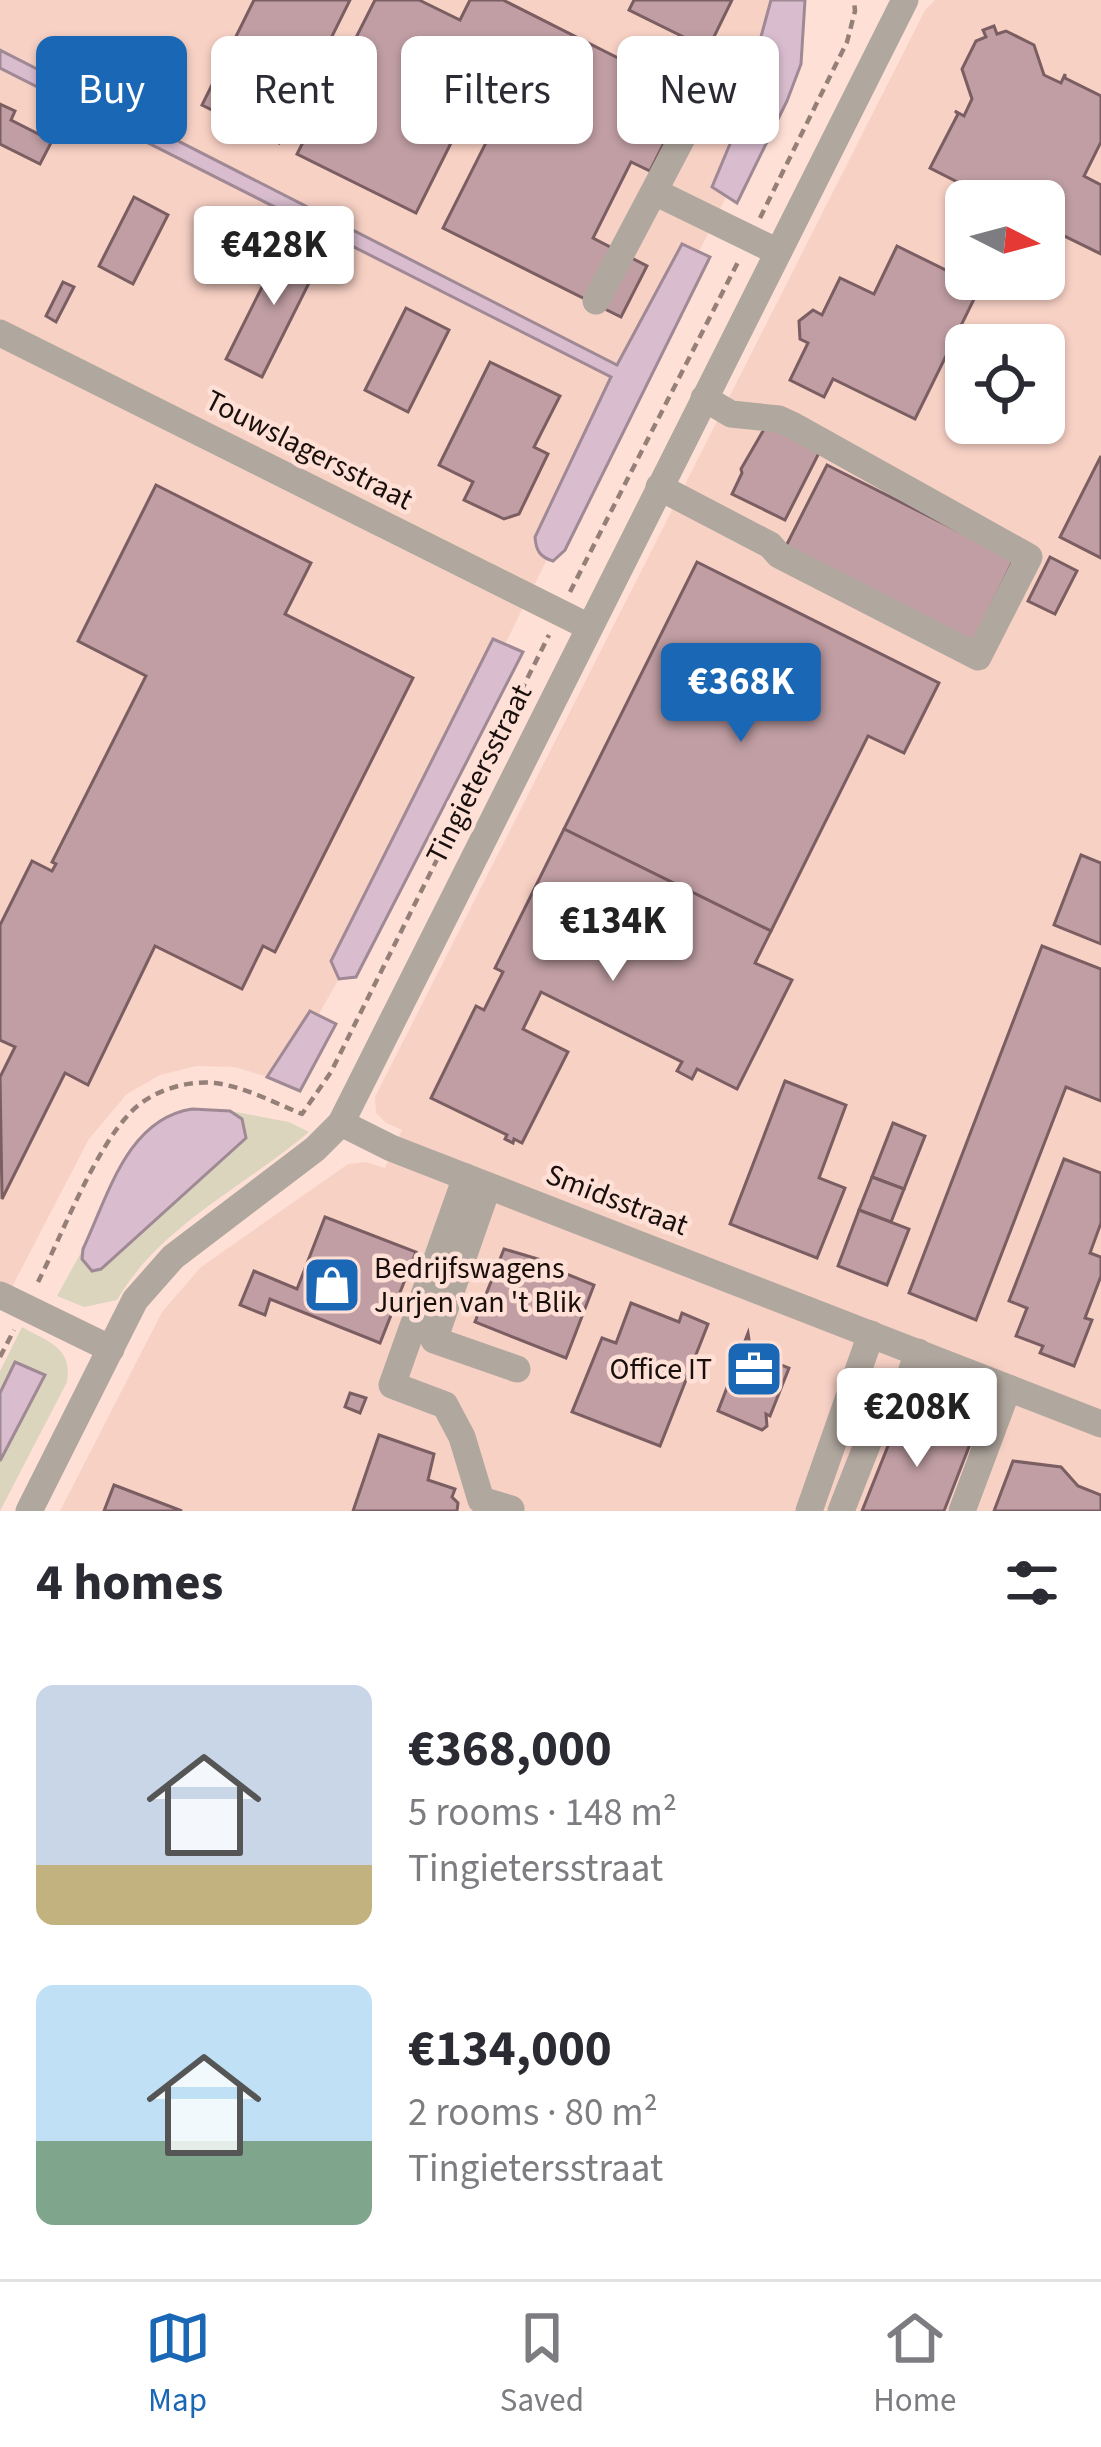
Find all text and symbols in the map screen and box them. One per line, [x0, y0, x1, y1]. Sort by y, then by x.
chip: Buy [36, 36, 187, 144]
chip: Rent [211, 36, 377, 144]
chip: Filters [401, 36, 593, 144]
chip: New [617, 36, 779, 144]
north arrow [945, 180, 1065, 300]
map controls [945, 180, 1065, 444]
pin: €428K [190, 206, 358, 308]
text: €428K [221, 217, 327, 273]
button: locate [945, 324, 1065, 444]
street label: Touwslagersstraat [198, 379, 420, 521]
pin: €368K [657, 643, 825, 745]
text: €368K [688, 654, 794, 710]
street label: Tingietersstraat [415, 677, 543, 871]
pin: €134K [529, 882, 697, 984]
text: €134K [560, 893, 666, 949]
street label: Smidsstraat [540, 1153, 694, 1247]
place label: Bedrijfswagens Jurjen van 't Blik [374, 1247, 582, 1324]
shop icon: Bedrijfswagens Jurjen van 't Blik [301, 1254, 363, 1316]
office icon: Office IT [723, 1338, 785, 1400]
place label: Office IT [609, 1348, 712, 1391]
pin: €208K [833, 1368, 1001, 1470]
text: €208K [864, 1379, 970, 1435]
text: 4 homes [36, 1547, 223, 1619]
icon: filters [999, 1550, 1065, 1616]
text: €368,000 [408, 1713, 612, 1785]
icon: home [132, 1733, 276, 1877]
text: 5 rooms · 148 m² [408, 1785, 677, 1841]
text: Tingietersstraat [408, 1841, 663, 1897]
text: €134,000 [408, 2013, 612, 2085]
icon: home [132, 2033, 276, 2177]
text: 2 rooms · 80 m² [408, 2085, 658, 2141]
text: Tingietersstraat [408, 2141, 663, 2197]
tab: Map [145, 2305, 211, 2424]
tab: Saved [500, 2305, 584, 2424]
tab: Home [873, 2305, 956, 2424]

